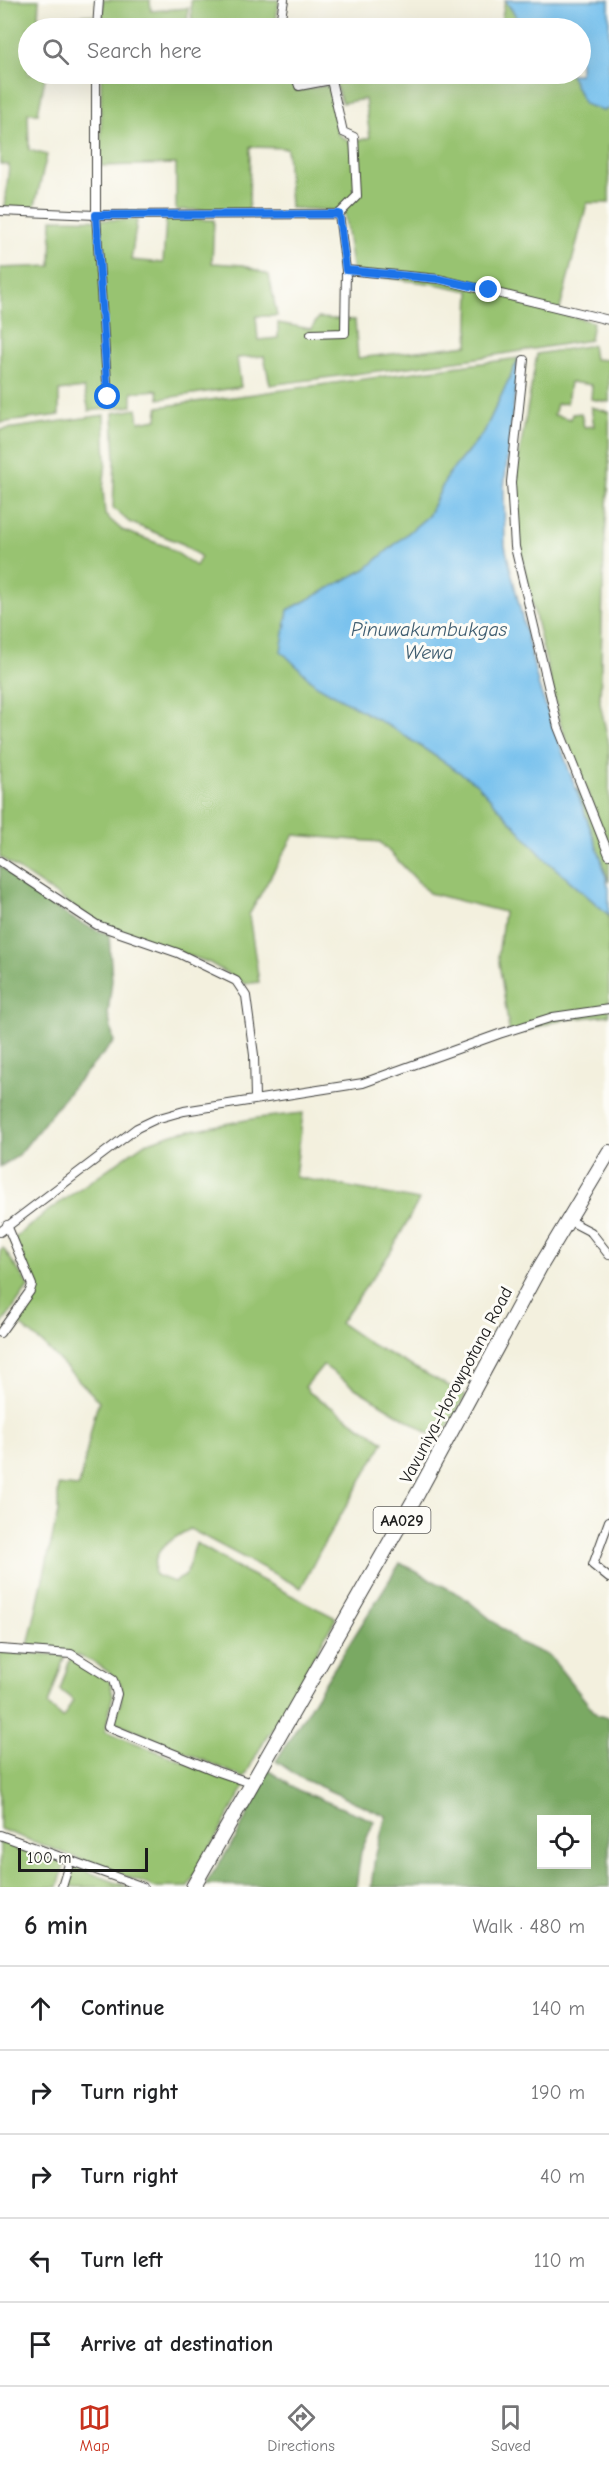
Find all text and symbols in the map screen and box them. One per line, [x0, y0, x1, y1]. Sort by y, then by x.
search box [18, 18, 591, 84]
icon: search [39, 35, 72, 68]
text: Search here [87, 38, 202, 64]
route end [475, 276, 501, 302]
route start [94, 383, 120, 409]
water label: Pinuwakumbukgas Wewa [351, 618, 508, 664]
street label: Vavuniya-Horowpotana Road [396, 1283, 517, 1487]
road number: AA029 [374, 1507, 430, 1533]
map controls [537, 1815, 591, 1869]
button: locate [537, 1815, 591, 1869]
scale bar [18, 1845, 148, 1872]
text: 100 m [27, 1849, 71, 1867]
text: 6 min [24, 1911, 88, 1941]
text: Walk · 480 m [472, 1915, 585, 1938]
icon: ahead [24, 1992, 57, 2025]
text: Continue [81, 1995, 164, 2021]
text: 140 m [532, 1997, 585, 2020]
icon: right [24, 2076, 57, 2109]
text: Turn right [81, 2079, 178, 2105]
text: 190 m [531, 2081, 585, 2104]
icon: right [24, 2160, 57, 2193]
text: Turn right [81, 2163, 178, 2189]
text: 40 m [540, 2165, 585, 2188]
icon: left [24, 2244, 57, 2277]
text: Turn left [81, 2247, 163, 2273]
text: 110 m [534, 2249, 585, 2272]
icon: arrive [24, 2328, 57, 2361]
text: Arrive at destination [81, 2331, 273, 2357]
tab: Map [78, 2401, 111, 2455]
tab: Directions [267, 2401, 335, 2455]
tab: Saved [491, 2401, 531, 2455]

